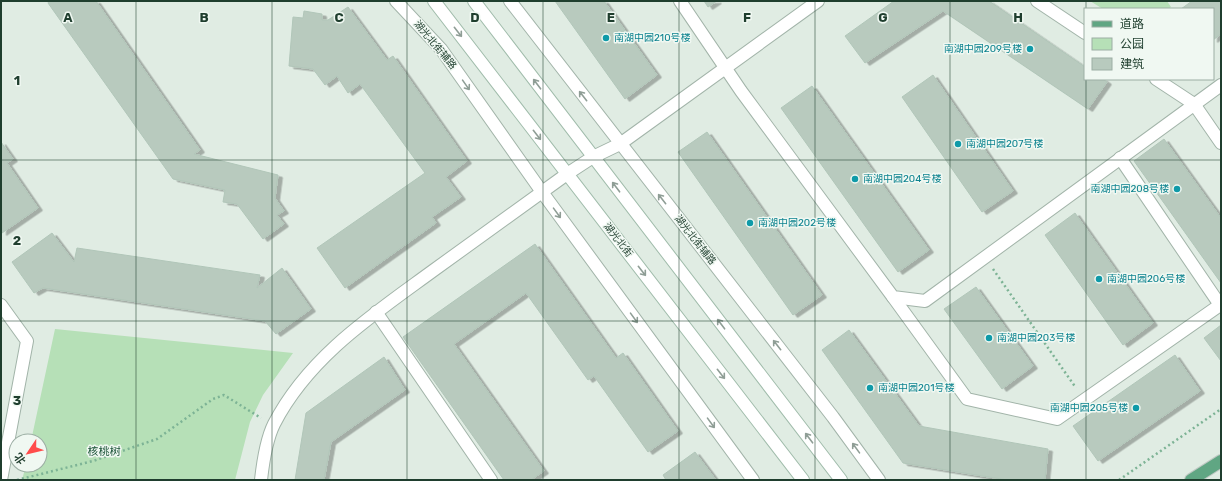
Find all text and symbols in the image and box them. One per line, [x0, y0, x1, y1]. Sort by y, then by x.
legend [1084, 8, 1214, 80]
text: A [63, 10, 73, 25]
text: B [199, 10, 209, 25]
text: C [334, 10, 344, 25]
text: D [470, 10, 480, 25]
text: E [607, 10, 615, 25]
text: F [743, 10, 751, 25]
text: G [878, 10, 888, 25]
text: H [1013, 10, 1023, 25]
text: 道路 [1120, 17, 1144, 31]
street label: 湖光北街辅路 [411, 18, 459, 72]
one-way arrow [453, 26, 462, 37]
place label: 南湖中园210号楼 [614, 32, 691, 44]
marker: 南湖中园210号楼 [601, 33, 611, 43]
text: 公园 [1120, 37, 1144, 51]
place label: 南湖中园209号楼 [944, 43, 1022, 55]
marker: 南湖中园209号楼 [1025, 44, 1035, 54]
text: 建筑 [1120, 57, 1144, 71]
text: 1 [14, 73, 20, 88]
one-way arrow [462, 79, 470, 90]
one-way arrow [533, 79, 541, 90]
one-way arrow [578, 90, 587, 101]
one-way arrow [533, 129, 541, 140]
place label: 南湖中园207号楼 [966, 138, 1043, 150]
marker: 南湖中园207号楼 [953, 139, 963, 149]
place label: 南湖中园204号楼 [863, 173, 941, 185]
marker: 南湖中园204号楼 [850, 174, 860, 184]
one-way arrow [612, 182, 620, 193]
place label: 南湖中园208号楼 [1090, 183, 1169, 195]
marker: 南湖中园208号楼 [1172, 184, 1182, 194]
one-way arrow [658, 193, 667, 204]
one-way arrow [553, 208, 562, 219]
street label: 湖光北街辅路 [672, 213, 718, 267]
place label: 南湖中园202号楼 [758, 217, 836, 229]
marker: 南湖中园202号楼 [745, 218, 755, 228]
street label: 湖光北街 [601, 221, 635, 259]
text: 2 [13, 233, 21, 248]
one-way arrow [638, 265, 646, 276]
place label: 南湖中园206号楼 [1107, 273, 1185, 285]
marker: 南湖中园206号楼 [1094, 274, 1104, 284]
one-way arrow [630, 313, 638, 324]
one-way arrow [717, 318, 725, 329]
place label: 南湖中园203号楼 [997, 332, 1075, 344]
marker: 南湖中园203号楼 [984, 333, 994, 343]
one-way arrow [773, 340, 781, 351]
one-way arrow [717, 368, 726, 379]
place label: 南湖中园201号楼 [878, 382, 955, 394]
marker: 南湖中园201号楼 [865, 383, 875, 393]
text: 3 [13, 393, 22, 408]
place label: 南湖中园205号楼 [1050, 402, 1128, 414]
marker: 南湖中园205号楼 [1131, 403, 1141, 413]
one-way arrow [707, 417, 715, 428]
north arrow [8, 433, 48, 473]
one-way arrow [804, 433, 813, 444]
one-way arrow [852, 443, 860, 454]
district label: 核桃树 [88, 445, 121, 458]
text: 北 [12, 450, 29, 467]

